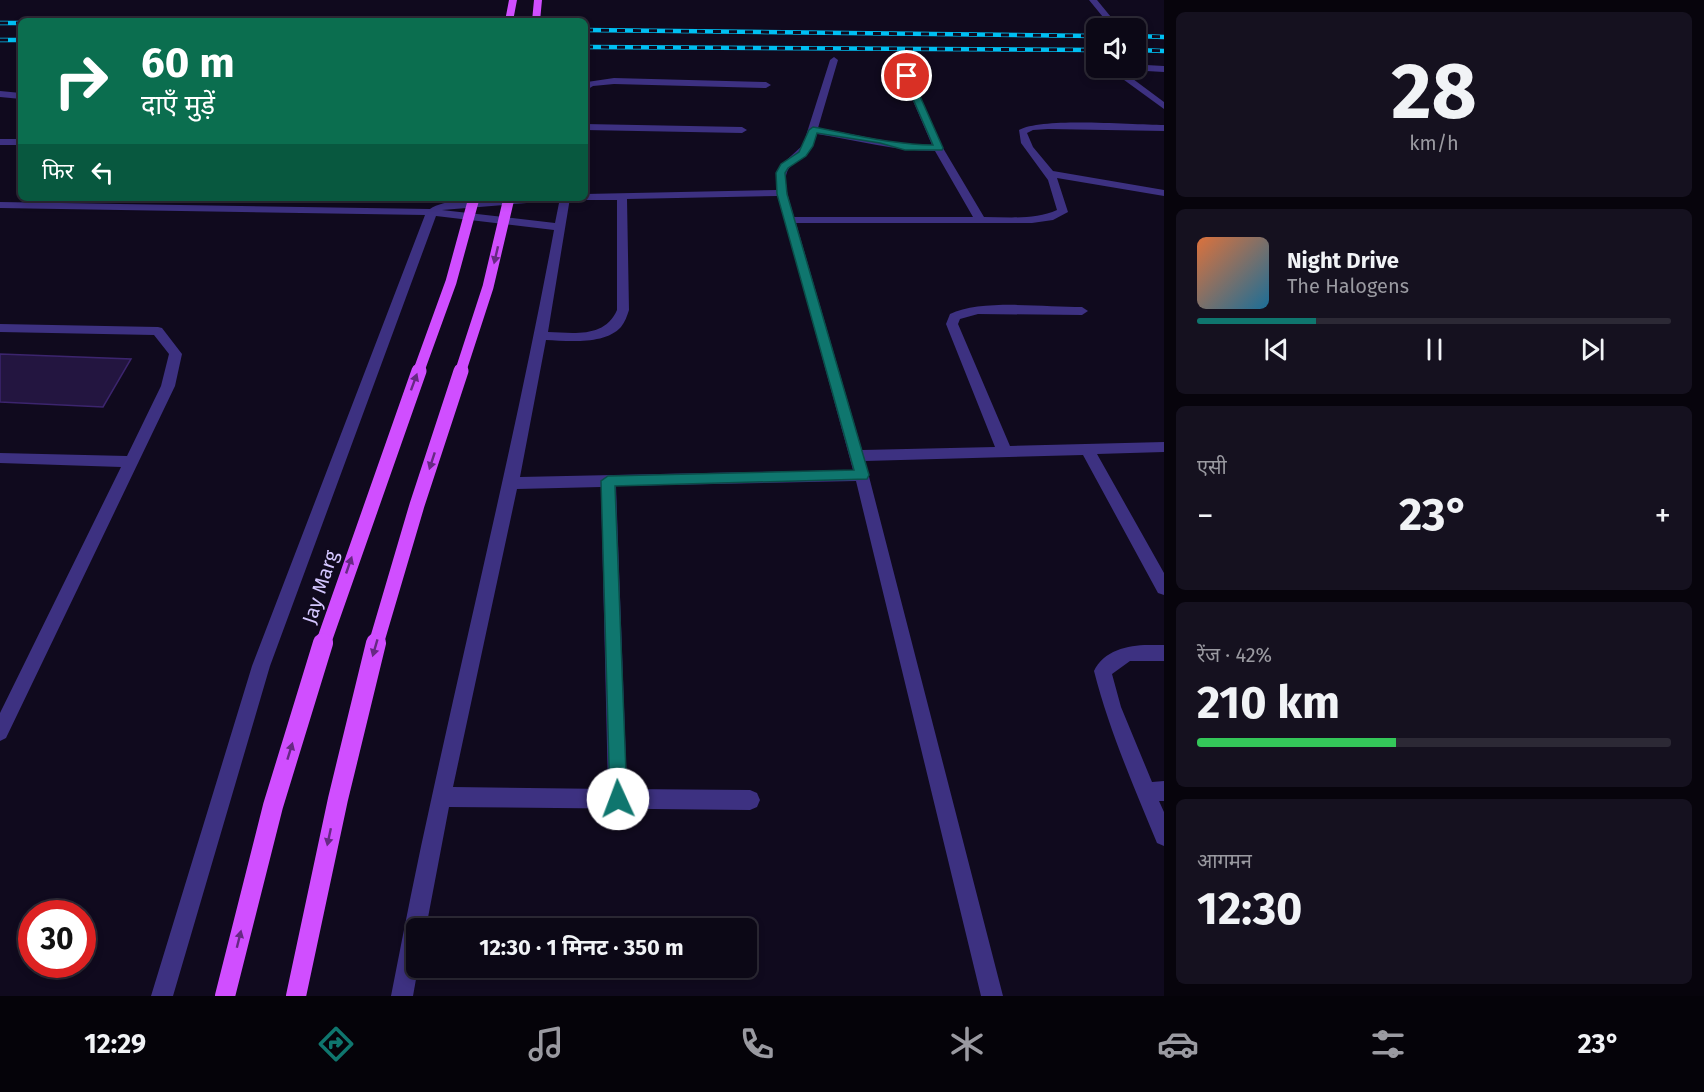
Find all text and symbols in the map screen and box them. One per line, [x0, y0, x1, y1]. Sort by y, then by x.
map controls [1086, 18, 1146, 78]
button: sound [1086, 18, 1146, 78]
text: 60 m [141, 38, 235, 88]
icon: right [42, 42, 120, 120]
text: 28 [1391, 45, 1477, 139]
pin [881, 50, 932, 101]
icon: arrive [890, 59, 923, 92]
text: दाएँ मुड़ें [141, 89, 215, 121]
text: km/h [1409, 131, 1459, 155]
icon: left [86, 156, 119, 189]
text: फिर [42, 158, 74, 185]
one-way arrow [490, 246, 500, 264]
text: Night Drive [1287, 247, 1399, 274]
text: The Halogens [1287, 274, 1409, 298]
icon: previous [1260, 333, 1293, 366]
icon: pause [1418, 333, 1451, 366]
icon: next [1576, 333, 1609, 366]
one-way arrow [410, 372, 420, 390]
one-way arrow [427, 452, 436, 470]
text: एसी [1197, 455, 1227, 479]
text: 23° [1399, 488, 1469, 542]
text: − [1197, 496, 1214, 536]
text: + [1655, 496, 1671, 536]
street label: Jay Marg [297, 547, 343, 627]
one-way arrow [345, 556, 355, 574]
one-way arrow [370, 639, 379, 657]
text: रेंज · 42% [1197, 643, 1272, 667]
text: 210 km [1197, 676, 1340, 730]
one-way arrow [286, 742, 296, 760]
position arrow [586, 767, 650, 831]
one-way arrow [324, 828, 334, 847]
text: आगमन [1197, 849, 1252, 873]
text: 12:30 [1197, 882, 1302, 936]
speed limit sign: 30 [18, 900, 96, 978]
one-way arrow [235, 930, 245, 949]
text: 12:30 · 1 मिनट · 350 m [479, 934, 684, 961]
icon: directions [315, 1023, 357, 1065]
icon: music [525, 1023, 567, 1065]
icon: phone [736, 1023, 778, 1065]
icon: climate [946, 1023, 988, 1065]
icon: car [1157, 1023, 1199, 1065]
icon: filters [1367, 1023, 1409, 1065]
text: 12:29 [84, 1028, 146, 1060]
text: 23° [1578, 1028, 1620, 1060]

